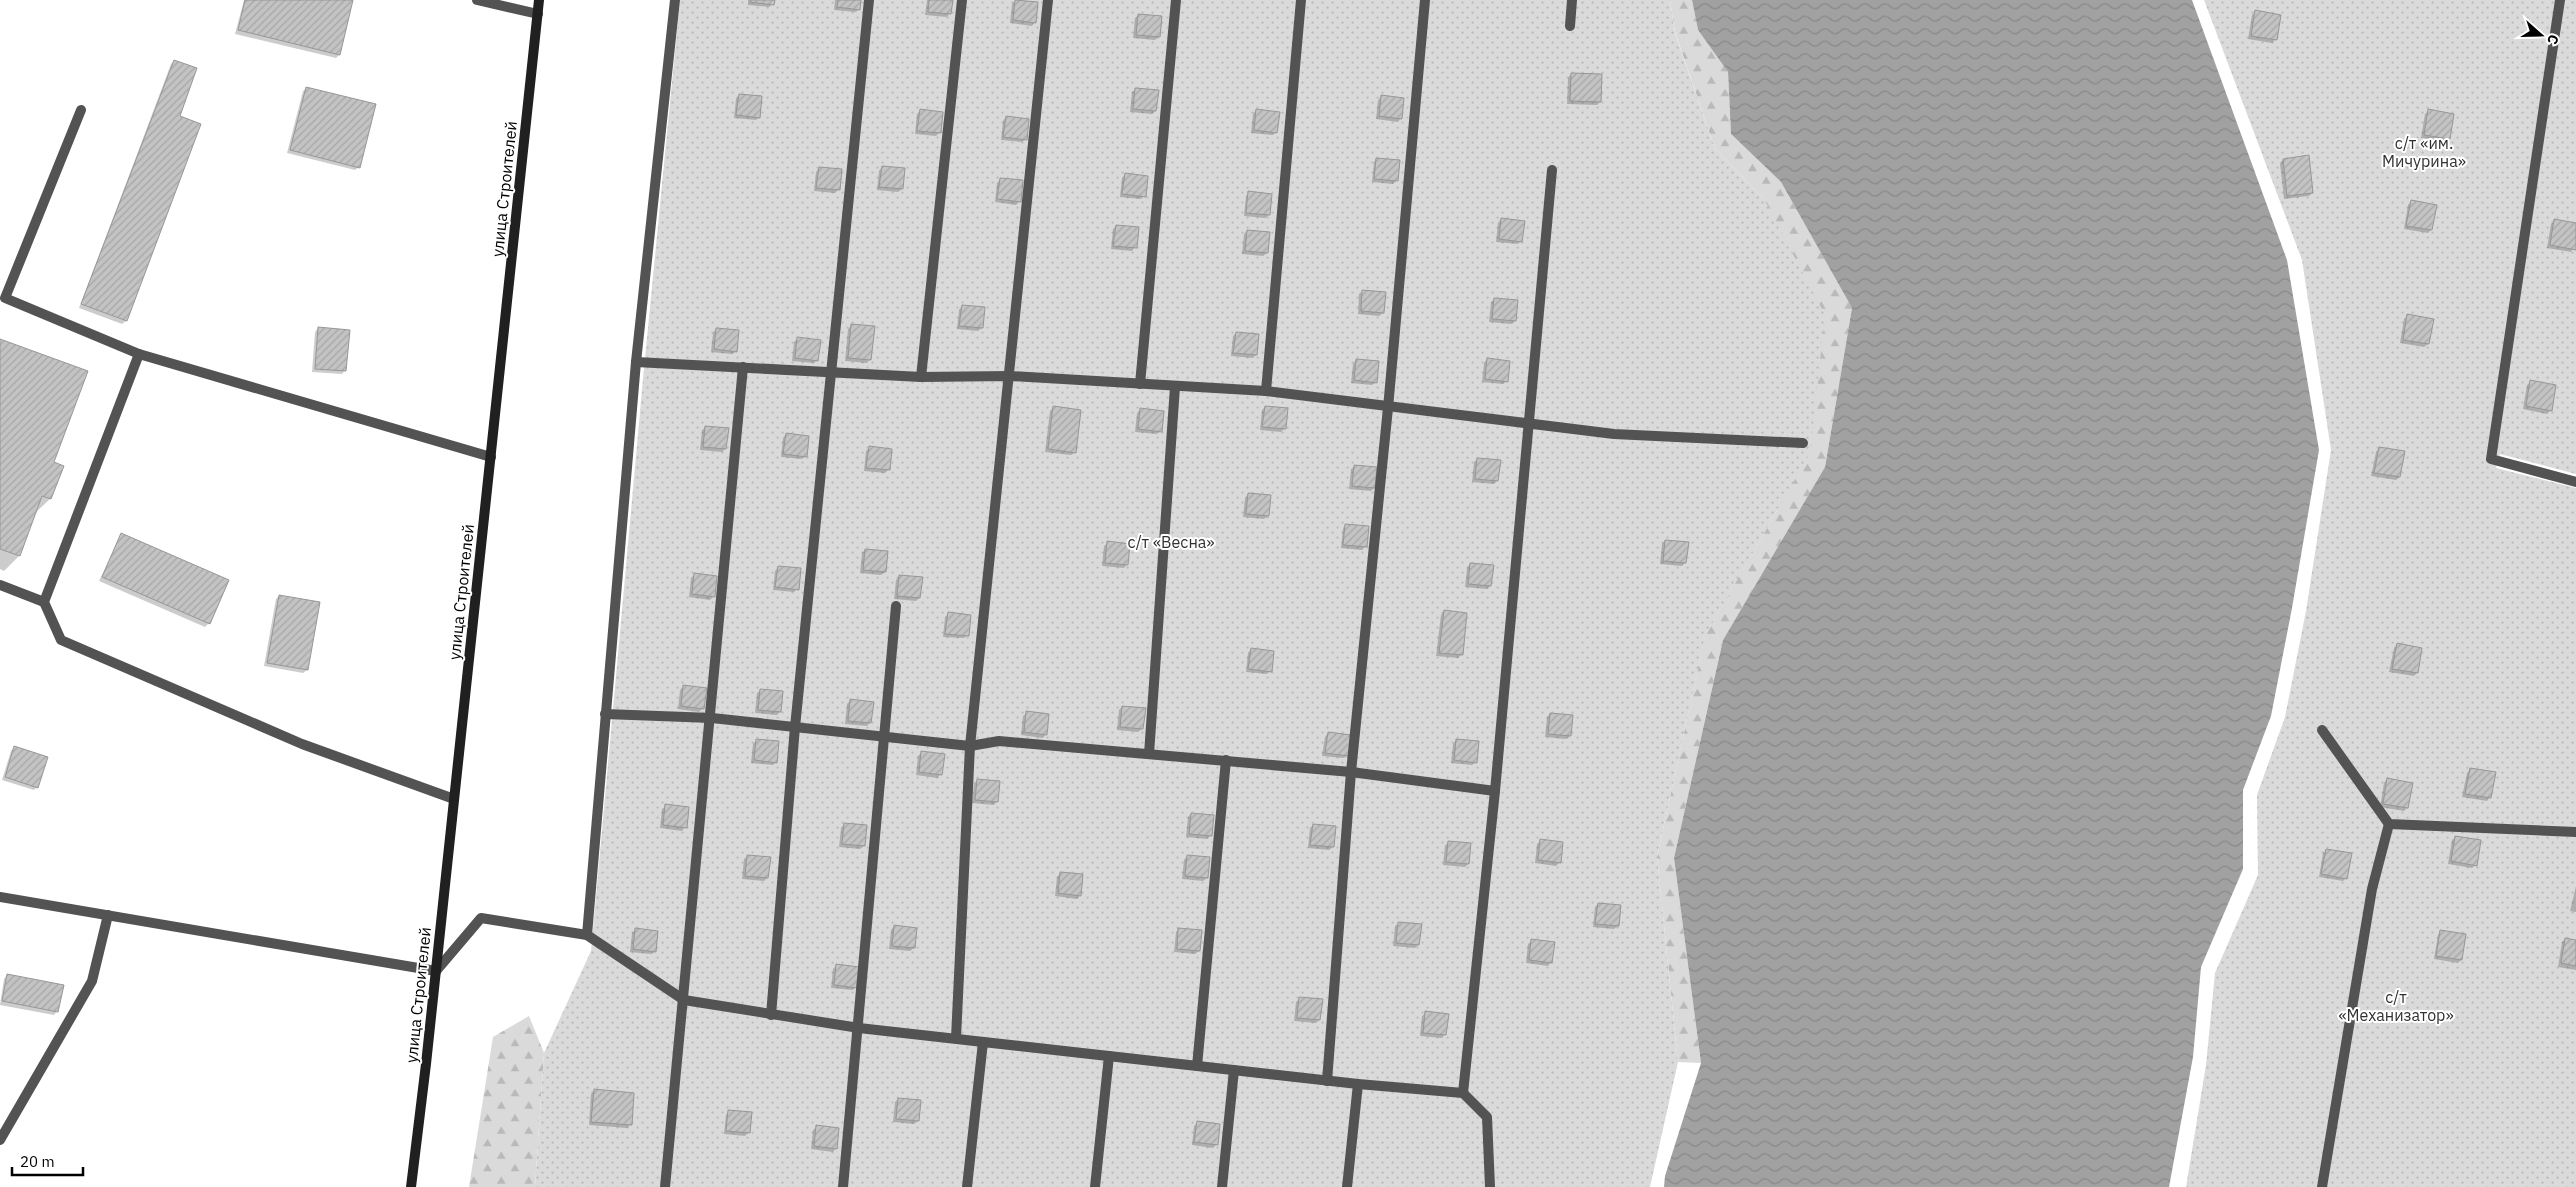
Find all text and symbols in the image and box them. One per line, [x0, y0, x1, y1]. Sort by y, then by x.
north arrow [2516, 10, 2566, 60]
text: С [2543, 32, 2563, 47]
street label: улица Строителей [487, 120, 521, 258]
park label: с/т «им. Мичурина» [2382, 133, 2466, 171]
street label: улица Строителей [444, 523, 478, 661]
park label: с/т «Весна» [1127, 532, 1215, 552]
street label: улица Строителей [401, 926, 435, 1064]
park label: с/т «Механизатор» [2338, 987, 2454, 1025]
scale bar [12, 1144, 84, 1176]
text: 20 m [20, 1152, 55, 1171]

